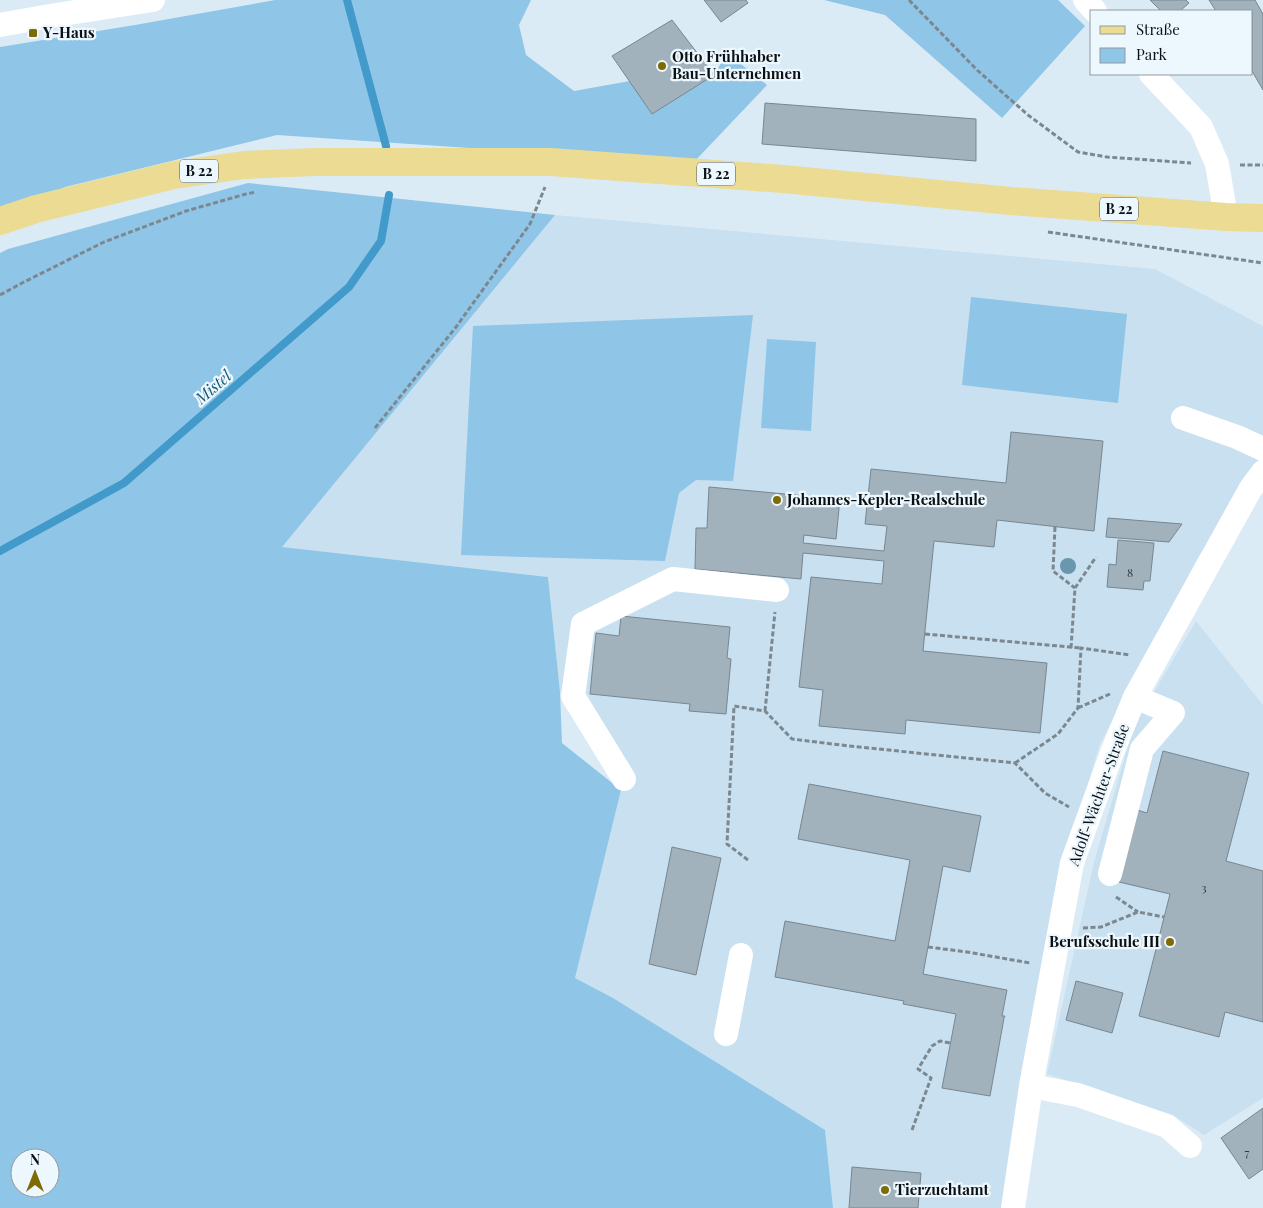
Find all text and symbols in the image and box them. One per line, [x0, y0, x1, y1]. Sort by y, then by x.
legend [1090, 10, 1253, 75]
text: Straße [1136, 19, 1180, 39]
place label: Y-Haus [42, 22, 95, 42]
marker: Y-Haus [27, 27, 39, 39]
text: Park [1136, 44, 1168, 64]
place label: Otto Frühhaber Bau-Unternehmen [672, 46, 802, 83]
marker: Otto Frühhaber Bau-Unternehmen [656, 60, 668, 72]
road number: B 22 [180, 160, 218, 182]
road number: B 22 [697, 162, 735, 185]
road number: B 22 [1100, 198, 1138, 220]
water label: Mistel [189, 365, 236, 409]
place label: Johannes-Kepler-Realschule [786, 489, 986, 509]
marker: Johannes-Kepler-Realschule [771, 494, 783, 506]
house number: 8 [1127, 564, 1133, 580]
street label: Adolf-Wächter-Straße [1063, 721, 1133, 869]
house number: 3 [1201, 879, 1207, 895]
place label: Berufsschule III [1049, 931, 1160, 951]
marker: Berufsschule III [1164, 936, 1176, 948]
house number: 7 [1245, 1144, 1250, 1160]
north arrow [10, 1148, 60, 1198]
text: N [30, 1150, 40, 1169]
place label: Tierzuchtamt [895, 1179, 990, 1199]
marker: Tierzuchtamt [879, 1184, 891, 1196]

